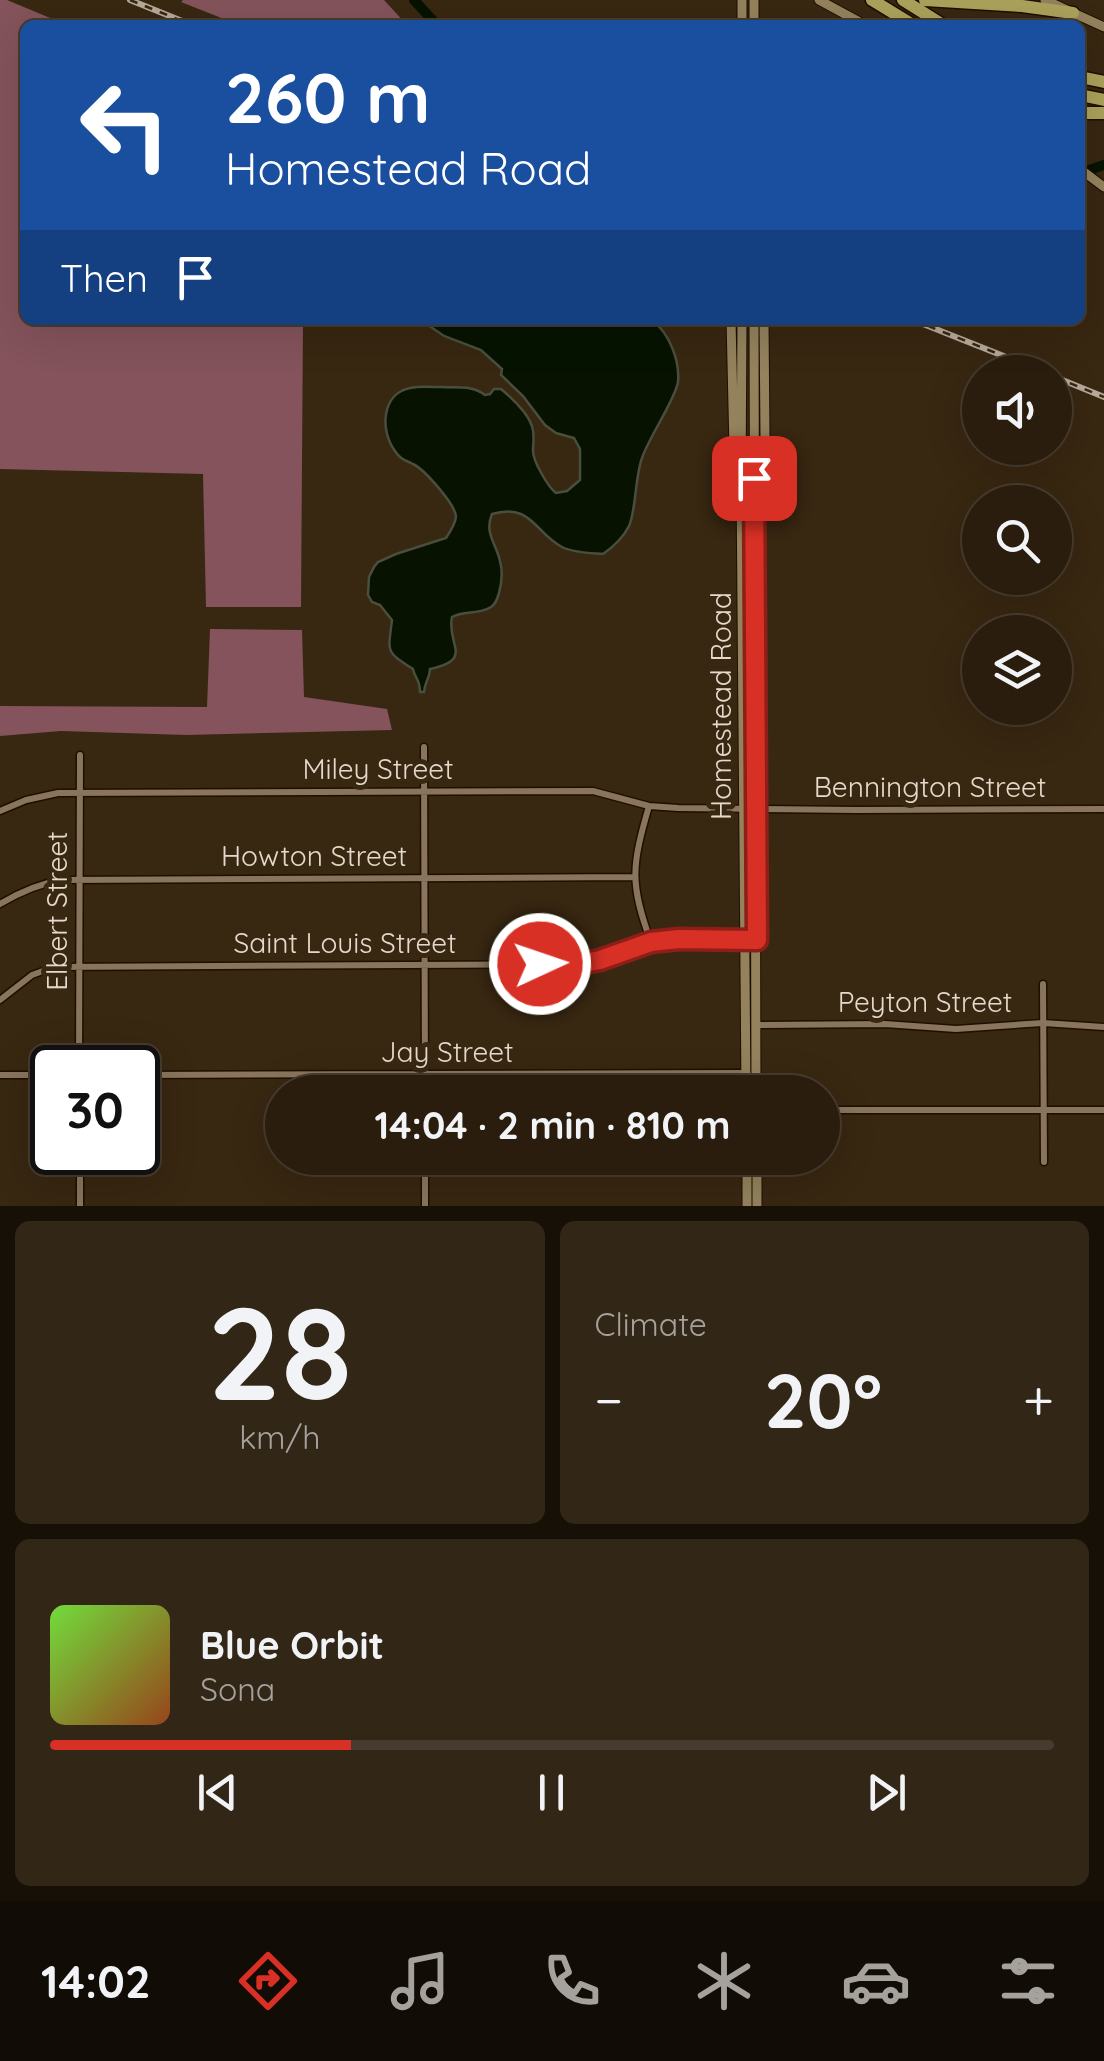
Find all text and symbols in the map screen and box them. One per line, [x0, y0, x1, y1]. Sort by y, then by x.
text: 260 m [225, 53, 431, 141]
icon: left [60, 60, 190, 190]
text: Homestead Road [225, 140, 591, 196]
icon: arrive [168, 250, 223, 305]
text: Then [60, 254, 148, 302]
map controls [962, 355, 1072, 725]
button: sound [962, 355, 1072, 465]
pin [712, 436, 797, 521]
icon: arrive [727, 451, 782, 506]
button: search [962, 485, 1072, 595]
street label: Homestead Road [703, 592, 738, 820]
button: layers [962, 615, 1072, 725]
street label: Miley Street [302, 751, 454, 786]
street label: Bennington Street [814, 769, 1046, 804]
street label: Elbert Street [39, 831, 74, 991]
street label: Howton Street [221, 838, 407, 873]
position arrow [488, 912, 592, 1016]
street label: Saint Louis Street [233, 925, 457, 960]
street label: Peyton Street [838, 984, 1012, 1019]
street label: Jay Street [380, 1034, 514, 1069]
speed limit sign: 30 [30, 1045, 160, 1175]
text: 14:04 · 2 min · 810 m [374, 1101, 731, 1149]
text: 28 [207, 1270, 352, 1433]
text: Climate [595, 1304, 707, 1344]
text: 20° [764, 1353, 882, 1447]
text: − [595, 1365, 623, 1434]
text: + [1023, 1365, 1054, 1434]
text: km/h [239, 1417, 320, 1457]
text: Blue Orbit [200, 1621, 384, 1669]
text: Sona [200, 1669, 275, 1709]
icon: previous [190, 1765, 245, 1820]
icon: pause [524, 1765, 579, 1820]
icon: next [859, 1765, 914, 1820]
icon: directions [233, 1946, 303, 2016]
icon: music [385, 1946, 455, 2016]
icon: phone [537, 1946, 607, 2016]
icon: climate [689, 1946, 759, 2016]
icon: car [841, 1946, 911, 2016]
icon: filters [993, 1946, 1063, 2016]
text: 14:02 [41, 1953, 151, 2009]

